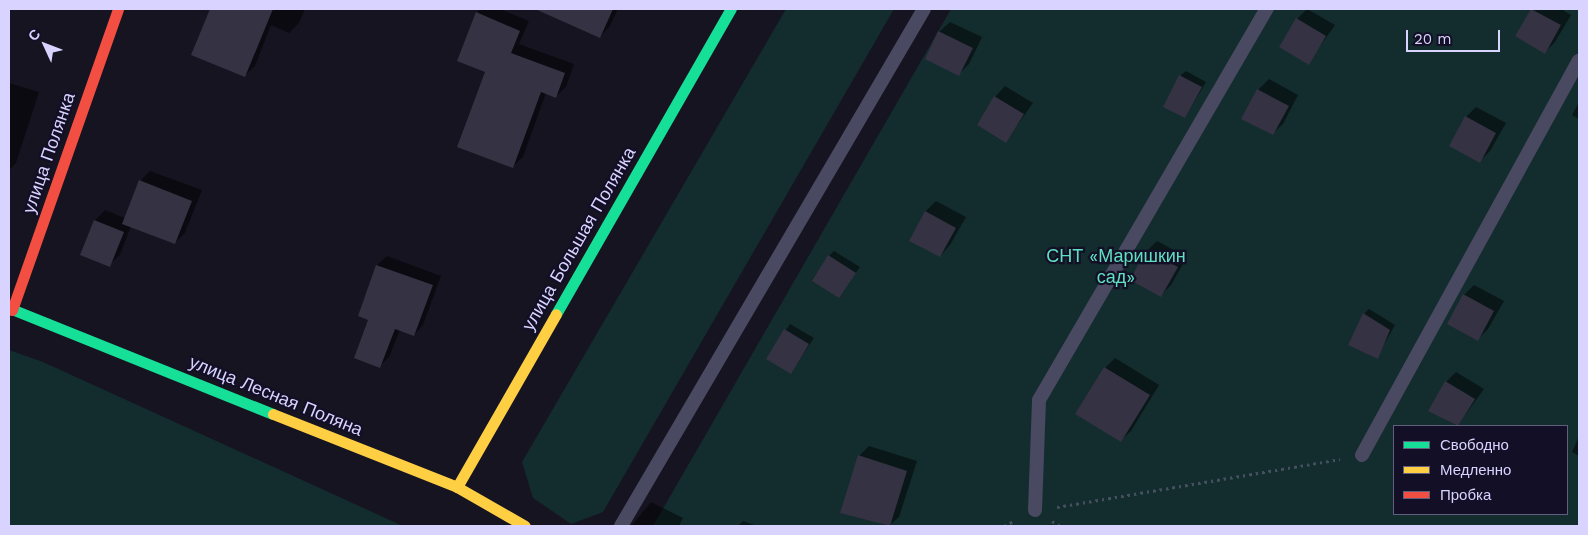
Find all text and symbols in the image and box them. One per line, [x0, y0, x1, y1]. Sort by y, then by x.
north arrow [20, 20, 70, 70]
scale bar [1408, 20, 1502, 52]
text: С [25, 26, 43, 44]
text: 20 m [1414, 30, 1452, 48]
street label: улица Полянка [18, 90, 80, 216]
street label: улица Большая Полянка [518, 143, 640, 335]
park label: СНТ «Маришкин сад» [1046, 246, 1186, 288]
street label: улица Лесная Поляна [186, 351, 366, 441]
legend [1393, 425, 1568, 515]
text: Свободно [1440, 436, 1509, 454]
text: Медленно [1440, 461, 1511, 479]
text: Пробка [1440, 486, 1491, 504]

